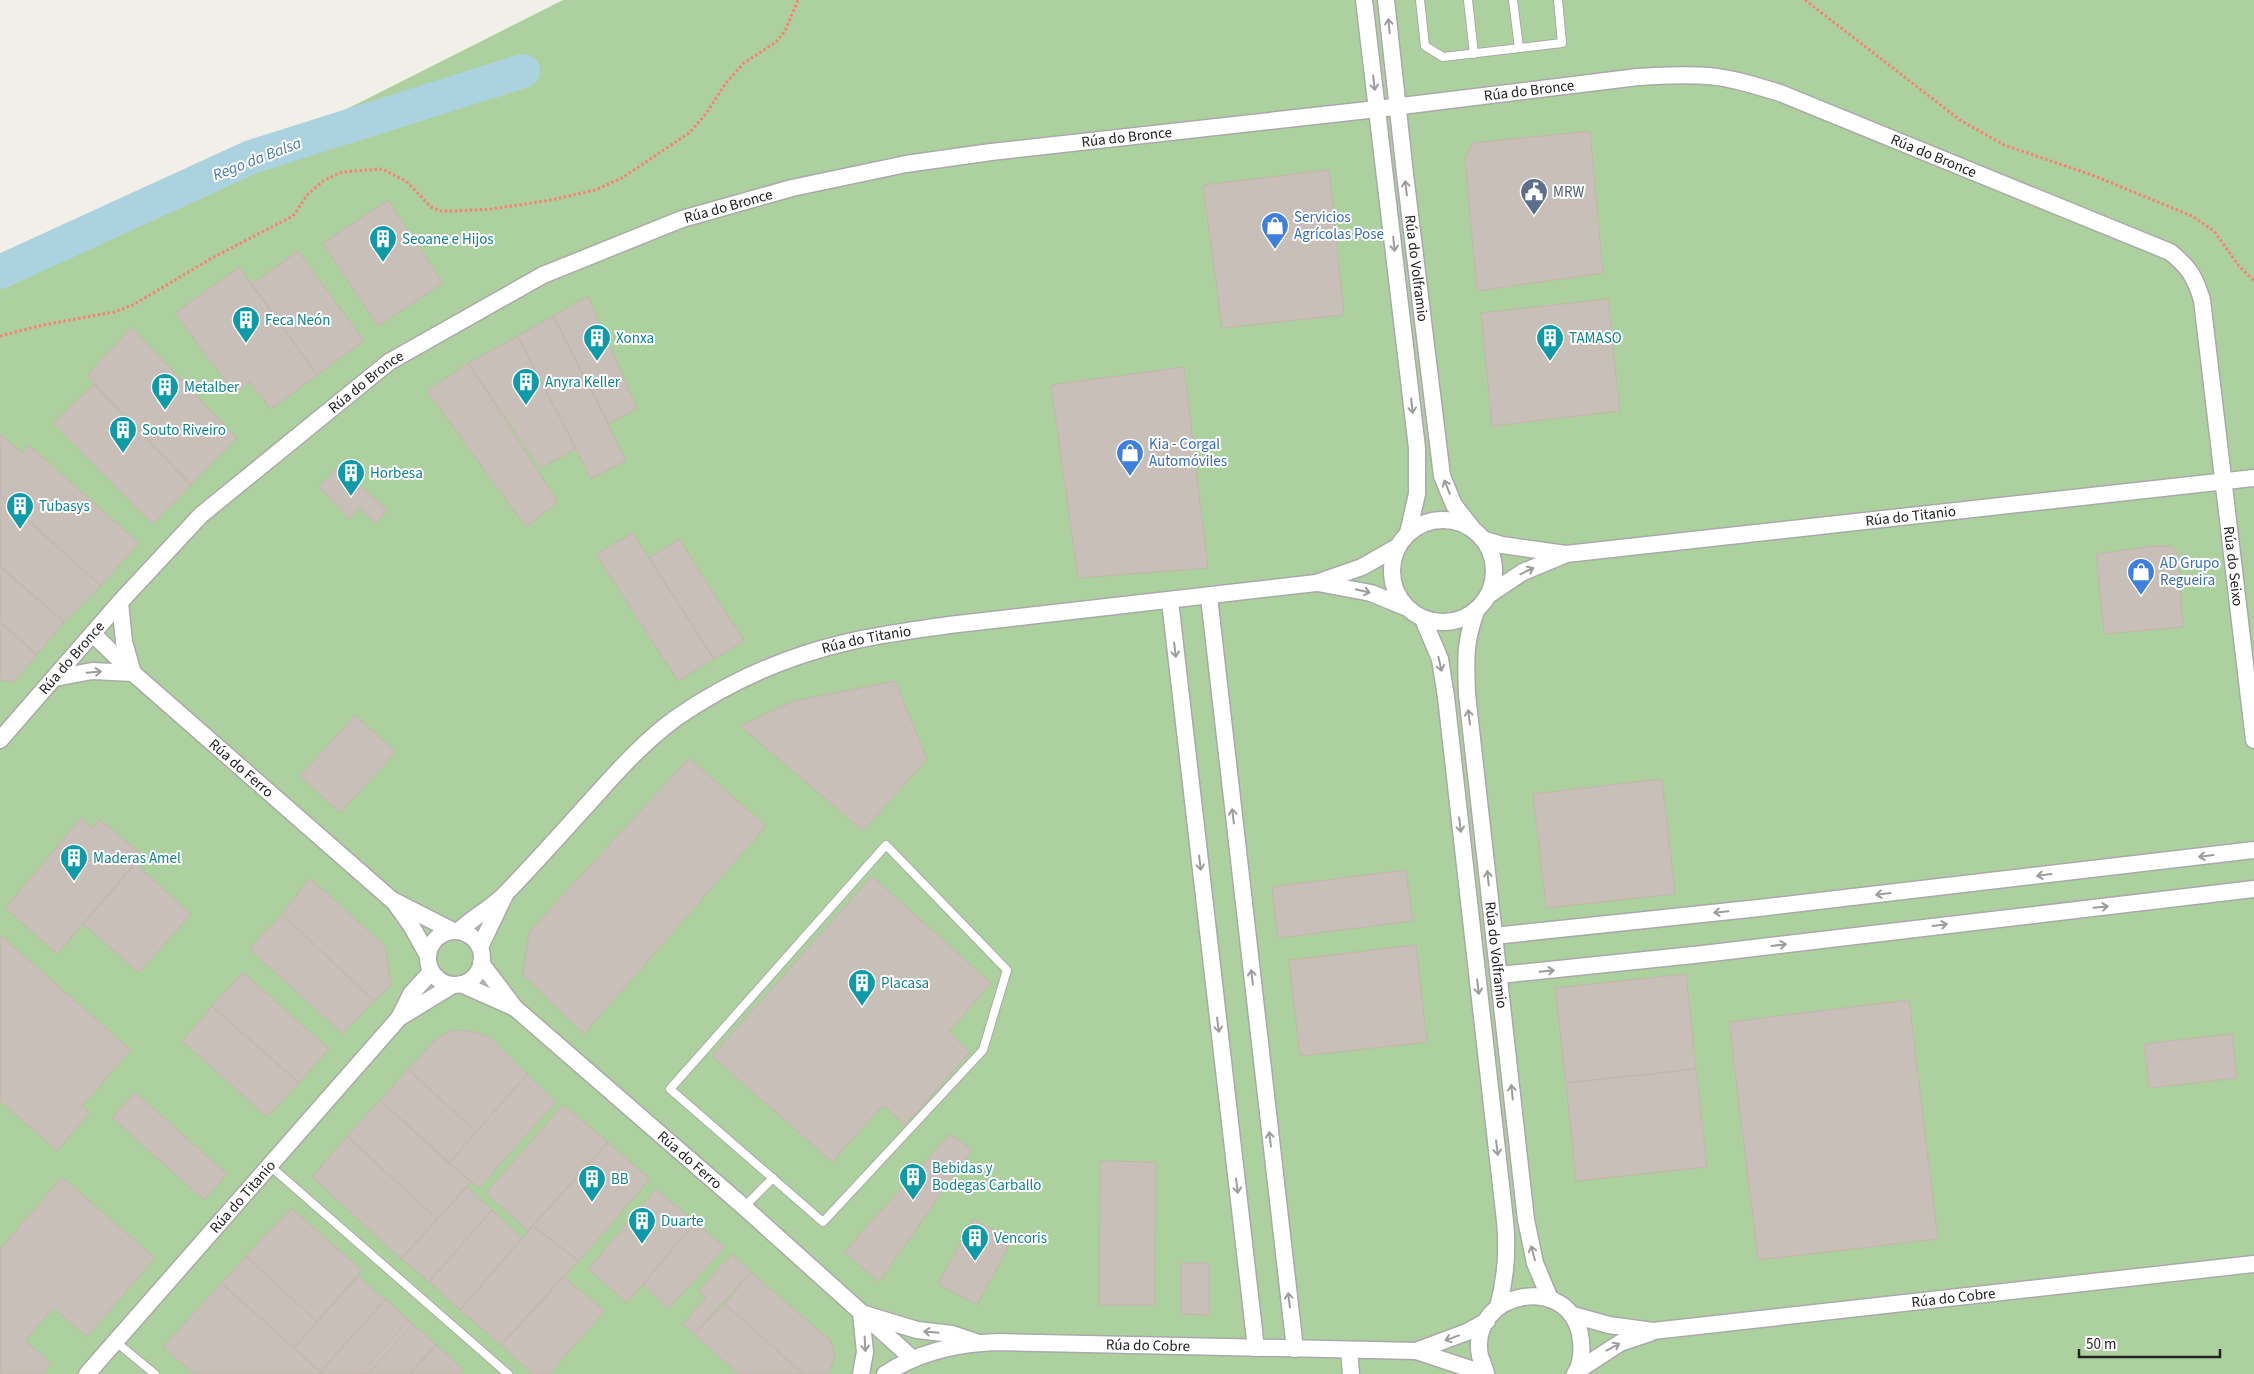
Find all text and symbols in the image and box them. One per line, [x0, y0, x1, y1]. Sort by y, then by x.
one-way arrow [1384, 18, 1394, 34]
street label: Rúa do Bronce [1483, 74, 1575, 106]
one-way arrow [1369, 75, 1379, 91]
street label: Rúa do Bronce [1080, 121, 1173, 152]
street label: Rúa do Bronce [1888, 129, 1980, 183]
water label: Rego da Balsa [210, 132, 305, 186]
public building icon: MRW [1519, 177, 1549, 216]
one-way arrow [1401, 180, 1411, 196]
place label: MRW [1553, 182, 1585, 203]
street label: Rúa do Bronce [682, 183, 775, 228]
place label: Servicios Agrícolas Pose [1294, 207, 1384, 245]
shop icon: Servicios Agrícolas Pose [1260, 211, 1290, 250]
street label: Rúa do Volframio [1400, 214, 1433, 323]
building icon: Seoane e Hijos [368, 224, 398, 263]
place label: Seoane e Hijos [402, 229, 494, 250]
one-way arrow [1389, 236, 1399, 252]
building icon: Feca Neón [231, 305, 261, 344]
place label: Feca Neón [265, 310, 330, 331]
building icon: Xonxa [582, 323, 612, 362]
building icon: TAMASO [1535, 323, 1565, 362]
place label: Xonxa [616, 328, 654, 349]
place label: TAMASO [1569, 328, 1622, 349]
street label: Rúa do Bronce [324, 345, 408, 418]
building icon: Anyra Keller [511, 367, 541, 406]
building icon: Metalber [150, 372, 180, 411]
place label: Anyra Keller [545, 372, 621, 393]
place label: Metalber [184, 377, 240, 398]
one-way arrow [1407, 398, 1417, 414]
building icon: Souto Riveiro [108, 415, 138, 454]
place label: Souto Riveiro [142, 420, 226, 441]
place label: Kia - Corgal Automóviles [1149, 434, 1227, 472]
shop icon: Kia - Corgal Automóviles [1115, 438, 1145, 477]
building icon: Horbesa [336, 458, 366, 497]
place label: Horbesa [370, 463, 423, 484]
one-way arrow [1441, 480, 1451, 495]
building icon: Tubasys [5, 491, 35, 530]
place label: Tubasys [39, 496, 90, 517]
street label: Rúa do Titanio [1864, 501, 1957, 531]
street label: Rúa do Seixo [2218, 525, 2249, 607]
place label: AD Grupo Regueira [2160, 553, 2219, 591]
shop icon: AD Grupo Regueira [2126, 557, 2156, 596]
one-way arrow [1519, 566, 1534, 576]
one-way arrow [1354, 587, 1370, 596]
street label: Rúa do Bronce [34, 617, 109, 699]
street label: Rúa do Titanio [819, 620, 912, 659]
one-way arrow [1170, 641, 1180, 657]
one-way arrow [1436, 655, 1445, 671]
one-way arrow [86, 667, 102, 677]
one-way arrow [1464, 709, 1474, 725]
street label: Rúa do Ferro [204, 734, 278, 802]
one-way arrow [1228, 808, 1238, 824]
one-way arrow [1455, 817, 1465, 833]
building icon: Maderas Amel [59, 843, 89, 882]
place label: Maderas Amel [93, 848, 181, 869]
one-way arrow [2198, 851, 2214, 861]
one-way arrow [1195, 855, 1205, 871]
one-way arrow [2037, 870, 2053, 880]
one-way arrow [1483, 871, 1493, 887]
one-way arrow [1875, 889, 1891, 899]
street label: Rúa do Volframio [1480, 900, 1513, 1009]
one-way arrow [2093, 902, 2109, 912]
one-way arrow [1714, 907, 1730, 917]
one-way arrow [1932, 920, 1948, 930]
one-way arrow [1770, 940, 1786, 950]
one-way arrow [1539, 966, 1555, 975]
building icon: Placasa [847, 968, 877, 1007]
one-way arrow [1247, 970, 1257, 986]
place label: Placasa [881, 973, 929, 994]
one-way arrow [1473, 978, 1483, 994]
one-way arrow [1213, 1016, 1223, 1032]
one-way arrow [1507, 1084, 1517, 1100]
street label: Rúa do Ferro [653, 1126, 727, 1194]
one-way arrow [1265, 1131, 1275, 1147]
one-way arrow [1492, 1140, 1502, 1156]
street label: Rúa do Titanio [205, 1155, 280, 1238]
place label: Bebidas y Bodegas Carballo [932, 1158, 1042, 1196]
building icon: Bebidas y Bodegas Carballo [898, 1162, 928, 1201]
building icon: BB [577, 1164, 607, 1203]
place label: BB [611, 1169, 629, 1190]
one-way arrow [1232, 1178, 1242, 1194]
building icon: Duarte [627, 1206, 657, 1245]
place label: Duarte [661, 1211, 703, 1232]
building icon: Vencoris [960, 1223, 990, 1262]
place label: Vencoris [994, 1228, 1047, 1249]
one-way arrow [1527, 1246, 1537, 1262]
street label: Rúa do Cobre [1910, 1282, 1996, 1313]
one-way arrow [1284, 1293, 1294, 1309]
scale bar [2079, 1326, 2220, 1358]
one-way arrow [923, 1327, 939, 1337]
street label: Rúa do Cobre [1106, 1334, 1190, 1357]
one-way arrow [1445, 1334, 1461, 1343]
text: 50 m [2086, 1334, 2116, 1355]
one-way arrow [860, 1335, 869, 1351]
one-way arrow [1605, 1342, 1620, 1351]

